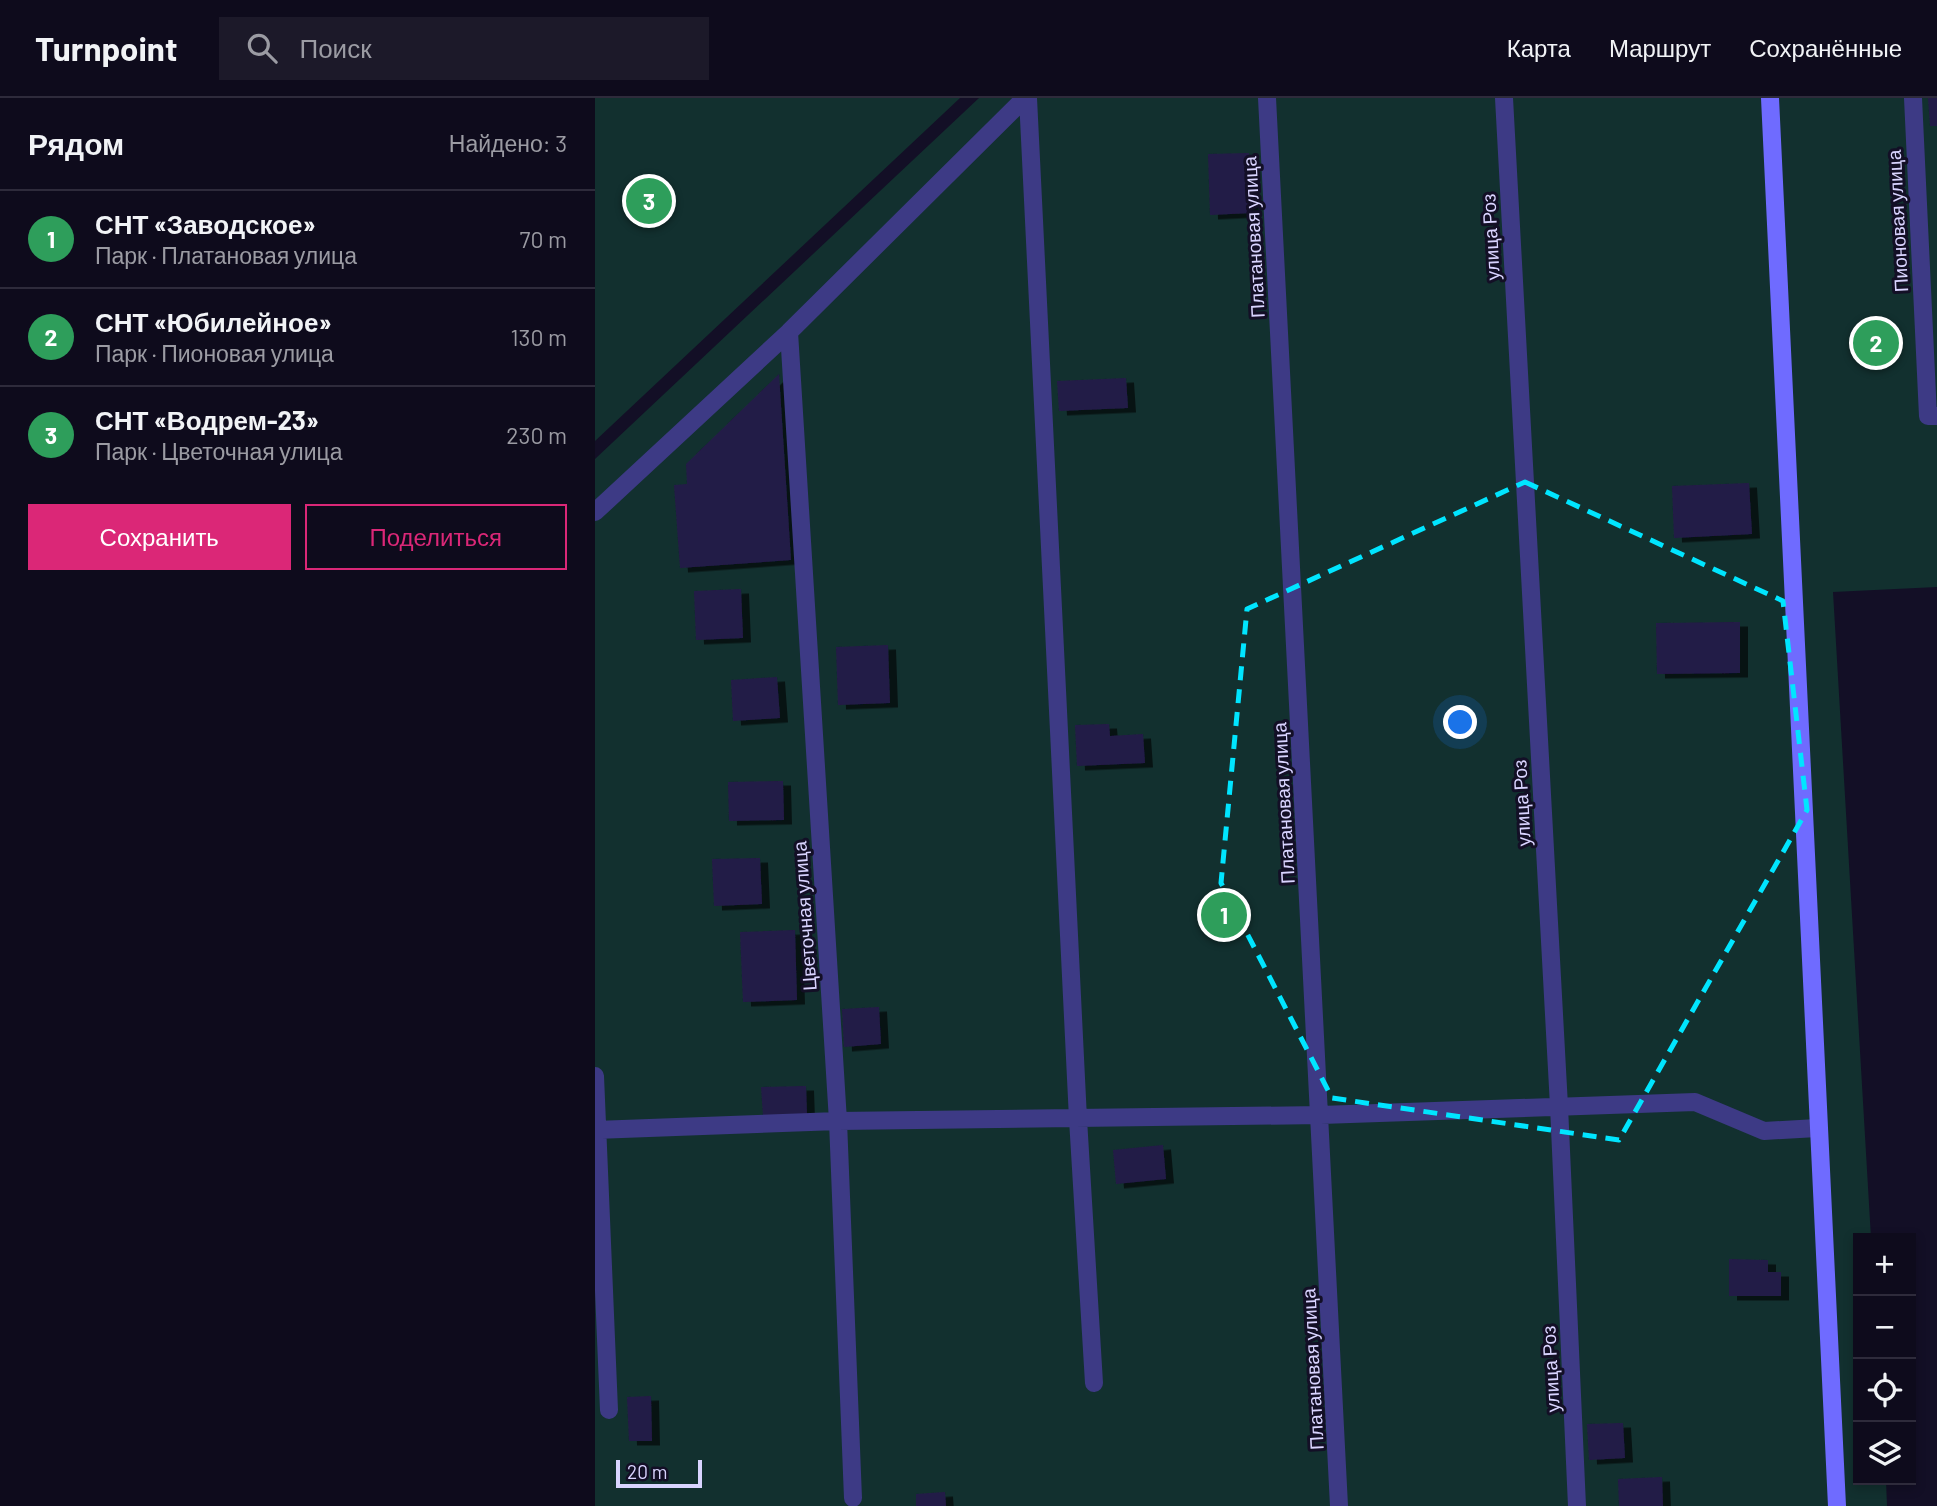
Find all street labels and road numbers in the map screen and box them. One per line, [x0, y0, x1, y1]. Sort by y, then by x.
street label: Пионовая улица [1882, 149, 1912, 293]
street label: Платановая улица [1237, 155, 1269, 318]
street label: улица Роз [1476, 193, 1504, 281]
street label: Платановая улица [1267, 721, 1299, 884]
street label: улица Роз [1507, 759, 1535, 847]
street label: Цветочная улица [787, 840, 821, 992]
street label: Платановая улица [1296, 1287, 1328, 1450]
street label: улица Роз [1536, 1325, 1564, 1413]

